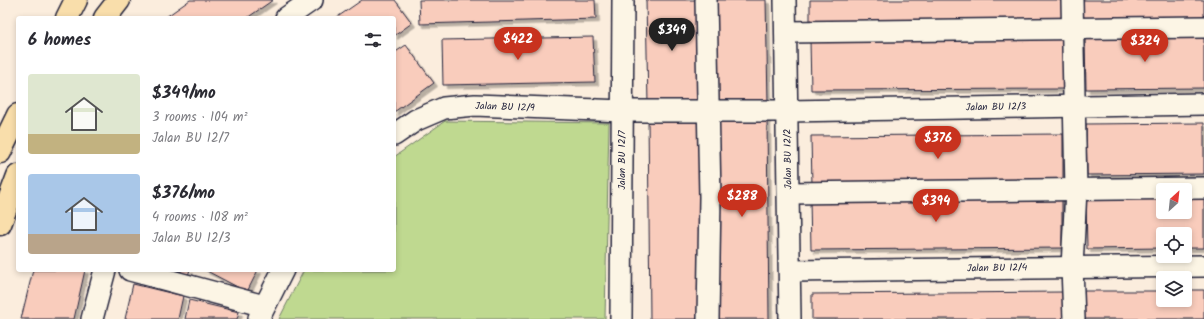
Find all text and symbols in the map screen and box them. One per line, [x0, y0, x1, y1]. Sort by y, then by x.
pin: $349 [648, 18, 696, 52]
text: $349 [658, 20, 686, 41]
text: 6 homes [28, 27, 91, 54]
pin: $422 [494, 27, 542, 61]
icon: filters [362, 29, 384, 51]
text: $422 [503, 29, 533, 50]
pin: $324 [1121, 29, 1169, 63]
text: $324 [1130, 31, 1160, 52]
text: $349/mo [152, 80, 216, 107]
icon: home [60, 90, 108, 138]
street label: Jalan BU 12/9 [475, 98, 535, 116]
street label: Jalan BU 12/3 [966, 98, 1027, 116]
text: 3 rooms · 104 m² [152, 107, 247, 128]
pin: $376 [914, 126, 962, 160]
text: Jalan BU 12/7 [152, 128, 229, 149]
street label: Jalan BU 12/2 [779, 128, 797, 189]
text: $376 [924, 128, 952, 149]
street label: Jalan BU 12/7 [614, 130, 630, 190]
text: $376/mo [152, 180, 215, 207]
north arrow [1156, 183, 1192, 219]
map controls [1156, 183, 1192, 307]
pin: $288 [718, 184, 766, 218]
text: $288 [727, 186, 757, 207]
pin: $394 [912, 189, 960, 223]
icon: home [60, 190, 108, 238]
text: $394 [922, 191, 950, 212]
text: 4 rooms · 108 m² [152, 207, 248, 228]
button: locate [1156, 227, 1192, 263]
text: Jalan BU 12/3 [152, 228, 231, 249]
street label: Jalan BU 12/4 [967, 259, 1028, 277]
button: layers [1156, 271, 1192, 307]

